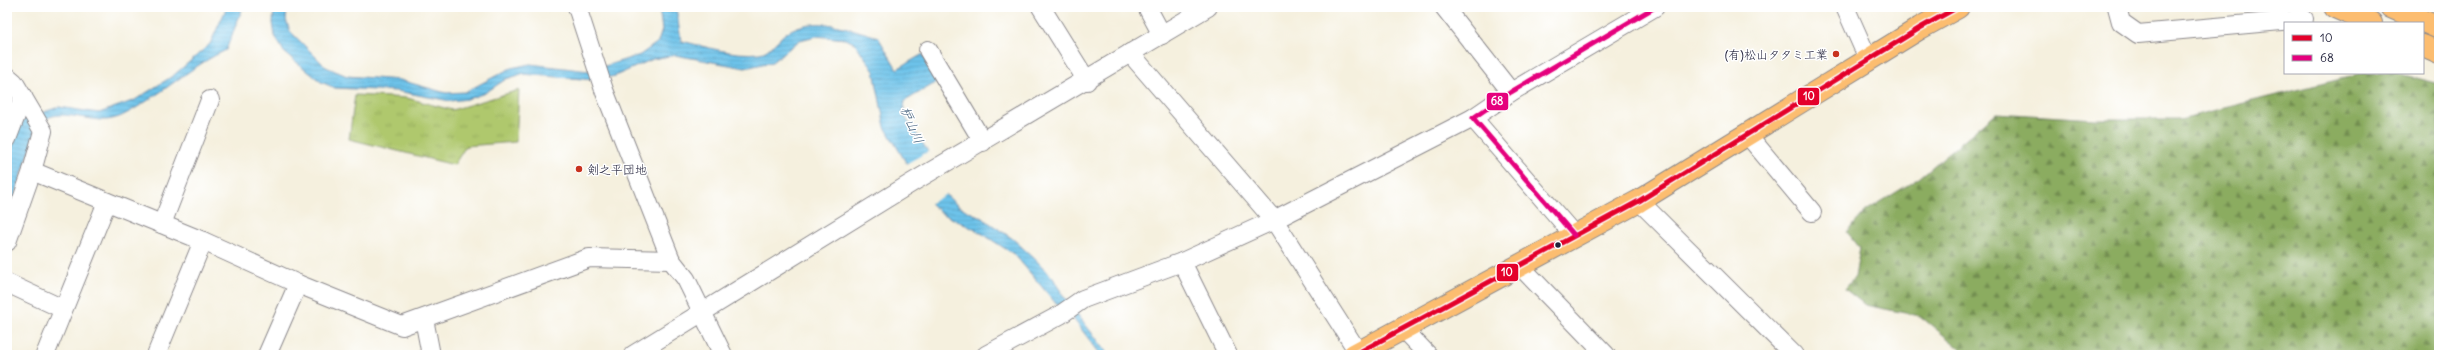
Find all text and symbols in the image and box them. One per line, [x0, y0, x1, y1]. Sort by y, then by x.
legend [2284, 22, 2424, 74]
text: 10 [2320, 30, 2333, 45]
place label: (有)松山タタミ工業 [1725, 47, 1828, 62]
marker: (有)松山タタミ工業 [1831, 49, 1841, 59]
text: 68 [2320, 50, 2334, 65]
line badge: 10 [1797, 87, 1820, 106]
text: 10 [1803, 89, 1815, 103]
line badge: 68 [1486, 92, 1509, 111]
text: 68 [1491, 94, 1503, 108]
water label: 枦山川 [897, 104, 927, 146]
place label: 剣之平団地 [587, 162, 647, 177]
marker: 剣之平団地 [574, 164, 584, 174]
unlabelled marker [1553, 240, 1563, 250]
line badge: 10 [1496, 263, 1519, 282]
text: 10 [1501, 265, 1513, 279]

